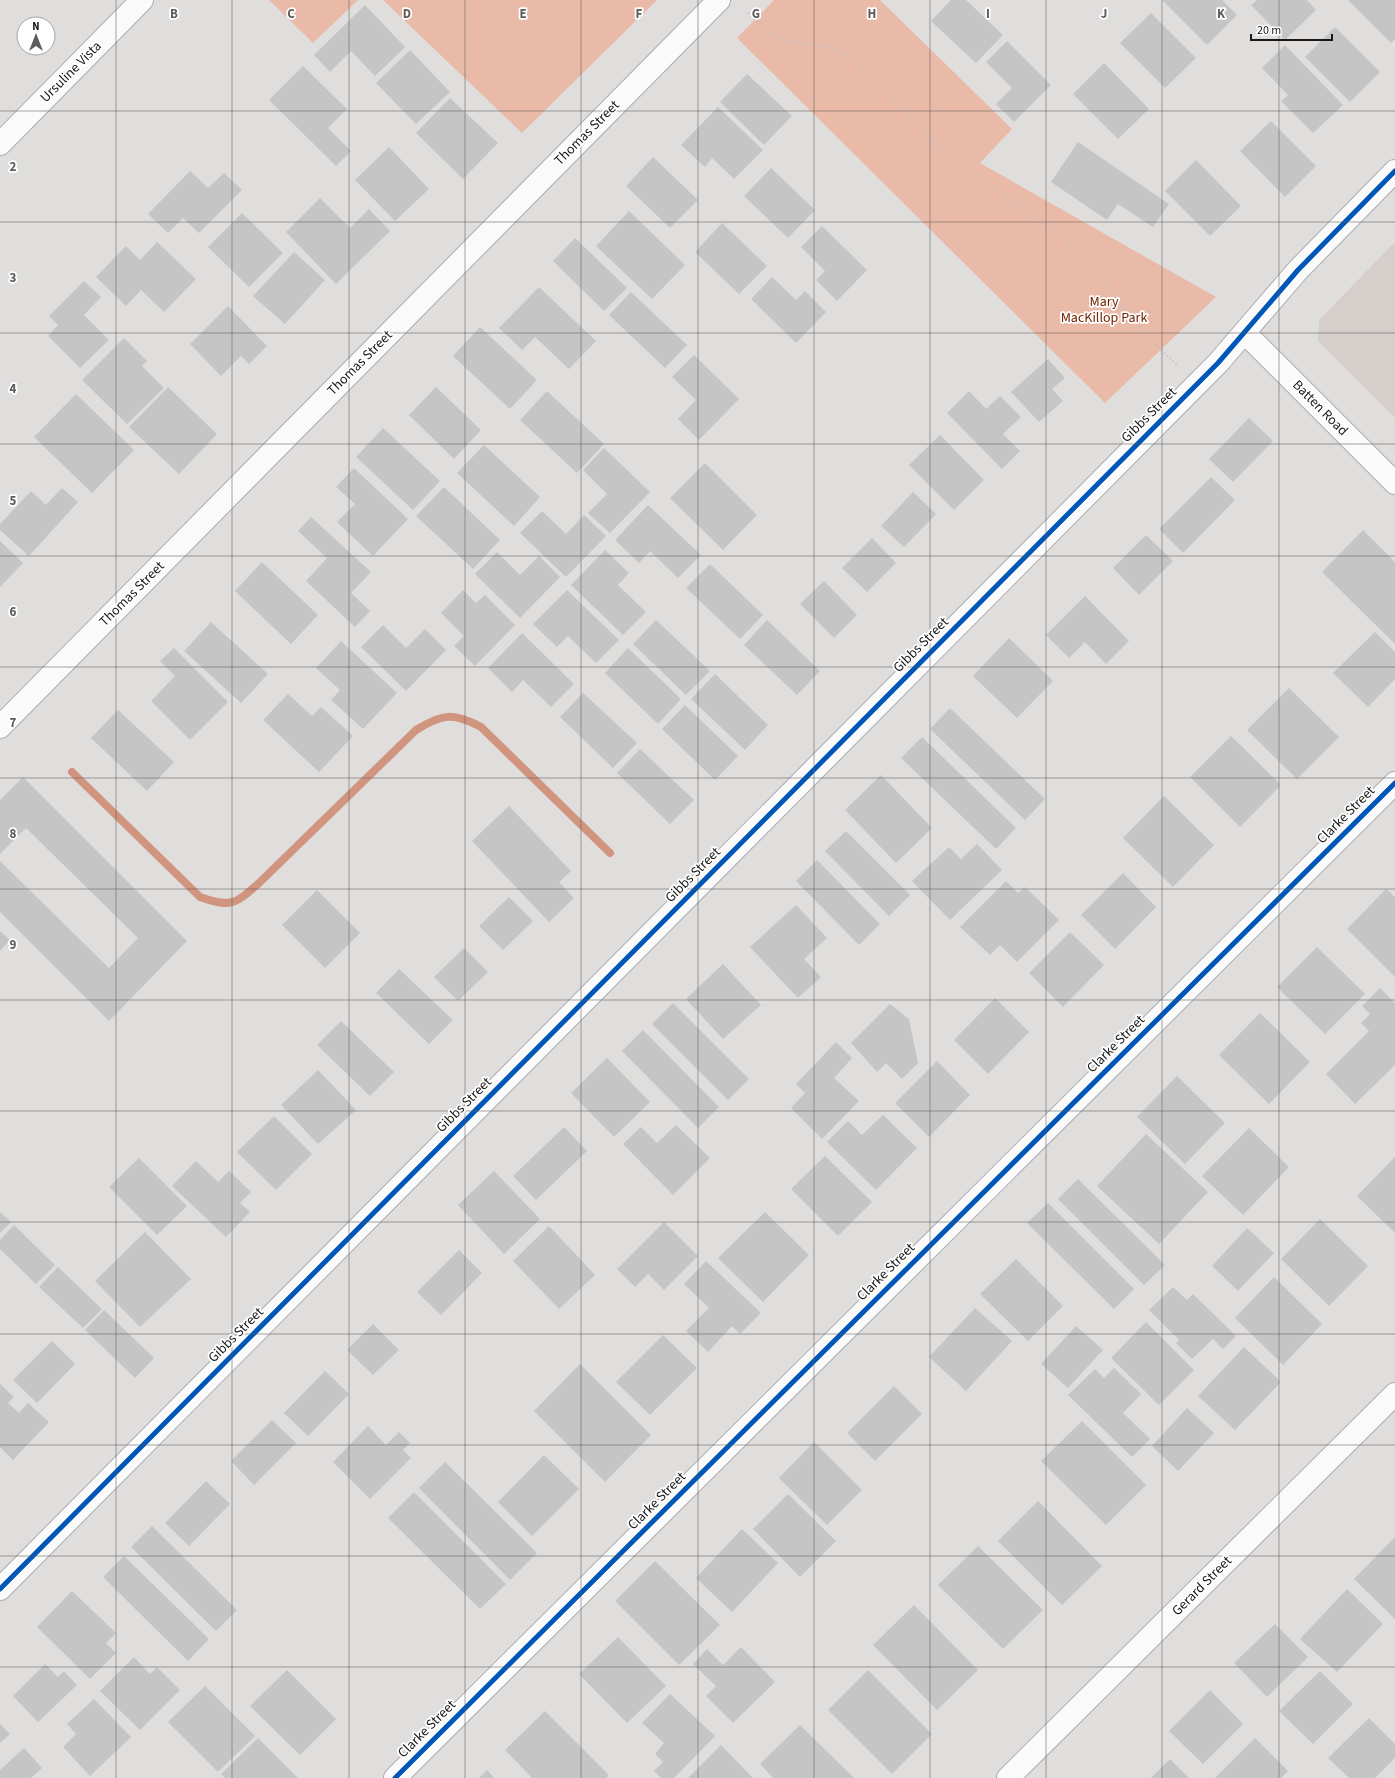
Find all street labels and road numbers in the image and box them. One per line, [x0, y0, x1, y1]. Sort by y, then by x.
street label: Ursuline Vista [36, 37, 106, 107]
street label: Thomas Street [550, 96, 624, 170]
street label: Thomas Street [323, 326, 397, 400]
street label: Batten Road [1288, 376, 1352, 440]
street label: Gibbs Street [1117, 383, 1181, 447]
street label: Thomas Street [95, 557, 169, 631]
street label: Gibbs Street [889, 613, 953, 677]
street label: Clarke Street [1312, 781, 1380, 849]
street label: Gibbs Street [661, 843, 725, 907]
street label: Clarke Street [1082, 1010, 1150, 1078]
street label: Gibbs Street [432, 1073, 496, 1137]
street label: Clarke Street [852, 1238, 920, 1306]
street label: Gibbs Street [204, 1303, 268, 1367]
street label: Clarke Street [623, 1467, 691, 1535]
street label: Gerard Street [1168, 1551, 1237, 1620]
street label: Clarke Street [393, 1695, 461, 1763]

